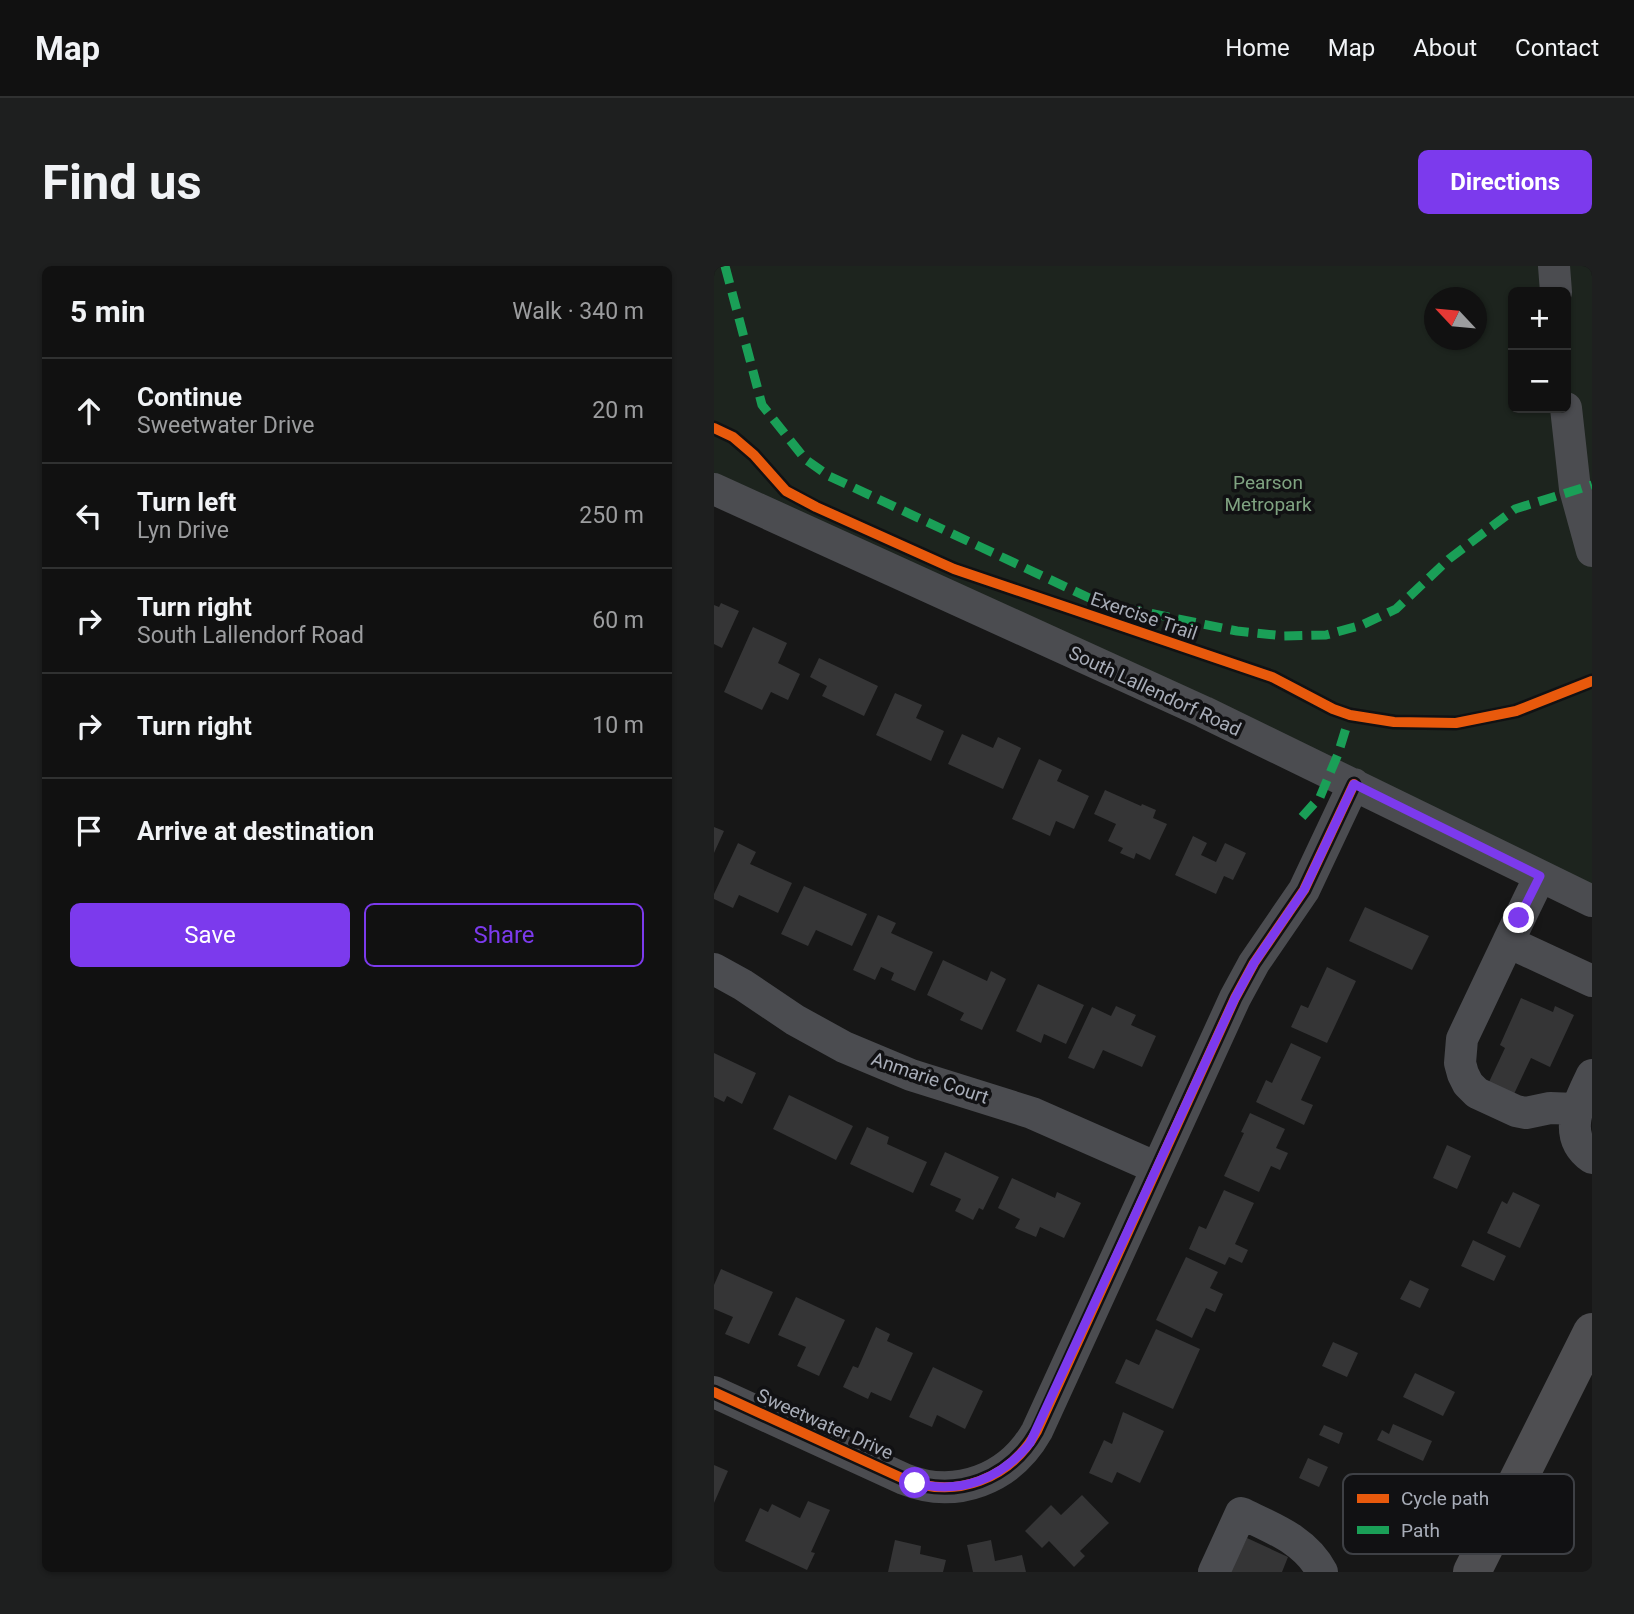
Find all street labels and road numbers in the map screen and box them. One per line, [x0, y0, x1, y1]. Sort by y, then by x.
street label: Exercise Trail [1088, 587, 1200, 645]
street label: South Lallendorf Road [1065, 641, 1245, 741]
street label: Anmarie Court [868, 1047, 992, 1109]
street label: Sweetwater Drive [753, 1384, 897, 1464]

